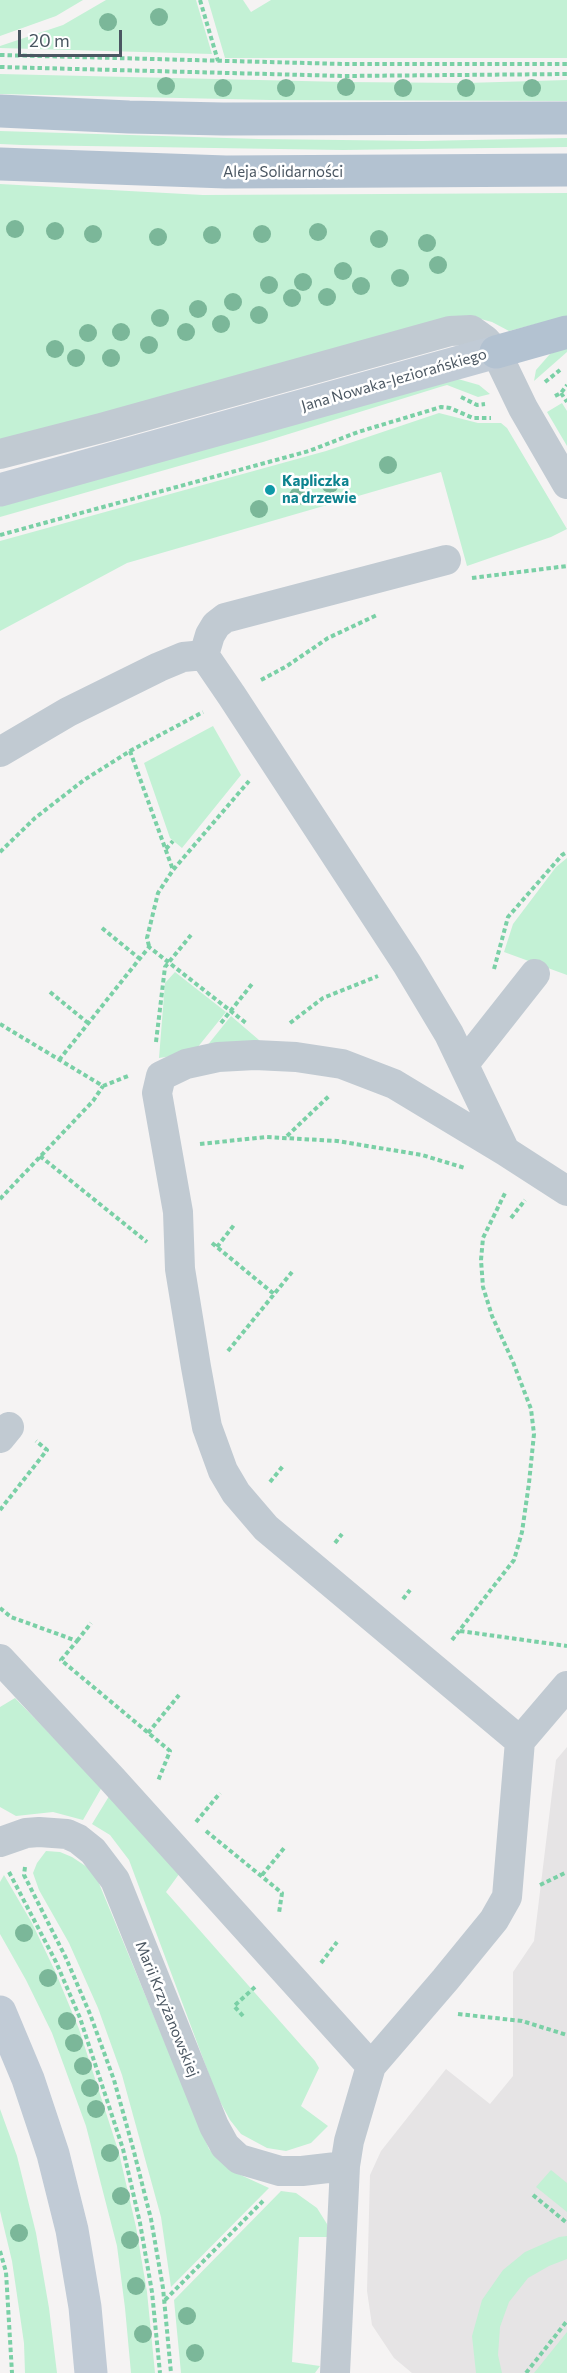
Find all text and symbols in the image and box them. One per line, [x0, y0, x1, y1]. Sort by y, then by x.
scale bar [21, 18, 124, 56]
text: 20 m [29, 29, 70, 51]
street label: Aleja Solidarności [223, 163, 343, 181]
street label: Jana Nowaka-Jeziorańskiego [299, 345, 489, 415]
place label: Kapliczka na drzewie [282, 472, 356, 507]
marker: Kapliczka na drzewie [263, 483, 277, 497]
street label: Marii Krzyżanowskiej [131, 1938, 203, 2080]

